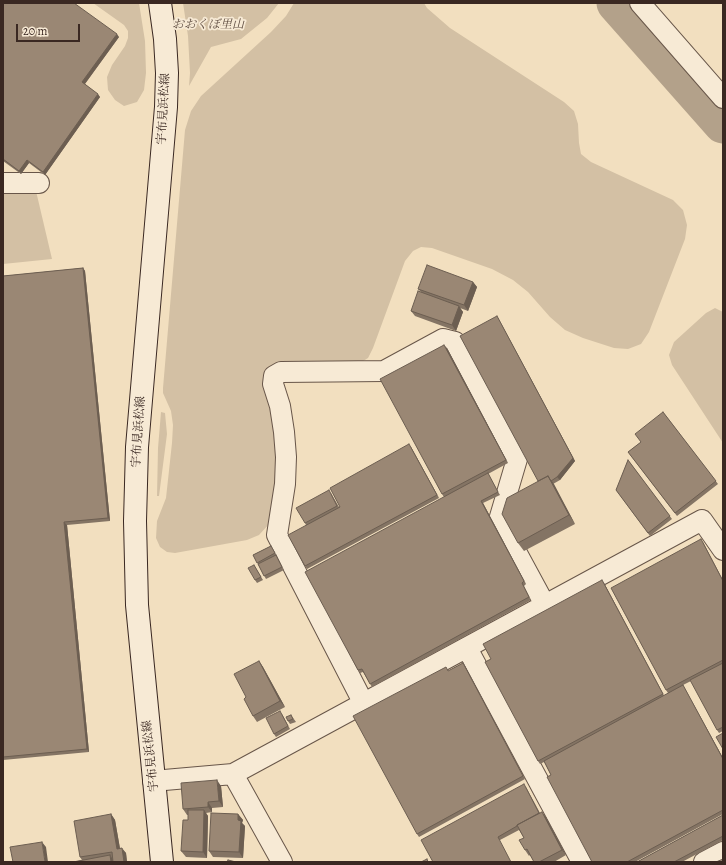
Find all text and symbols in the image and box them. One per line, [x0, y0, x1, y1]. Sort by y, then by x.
scale bar [18, 16, 82, 42]
park label: おおくぼ里山 [172, 18, 244, 32]
text: 20 m [23, 23, 47, 39]
street label: 宇布見浜松線 [155, 73, 173, 145]
street label: 宇布見浜松線 [129, 396, 149, 468]
street label: 宇布見浜松線 [140, 719, 162, 793]

